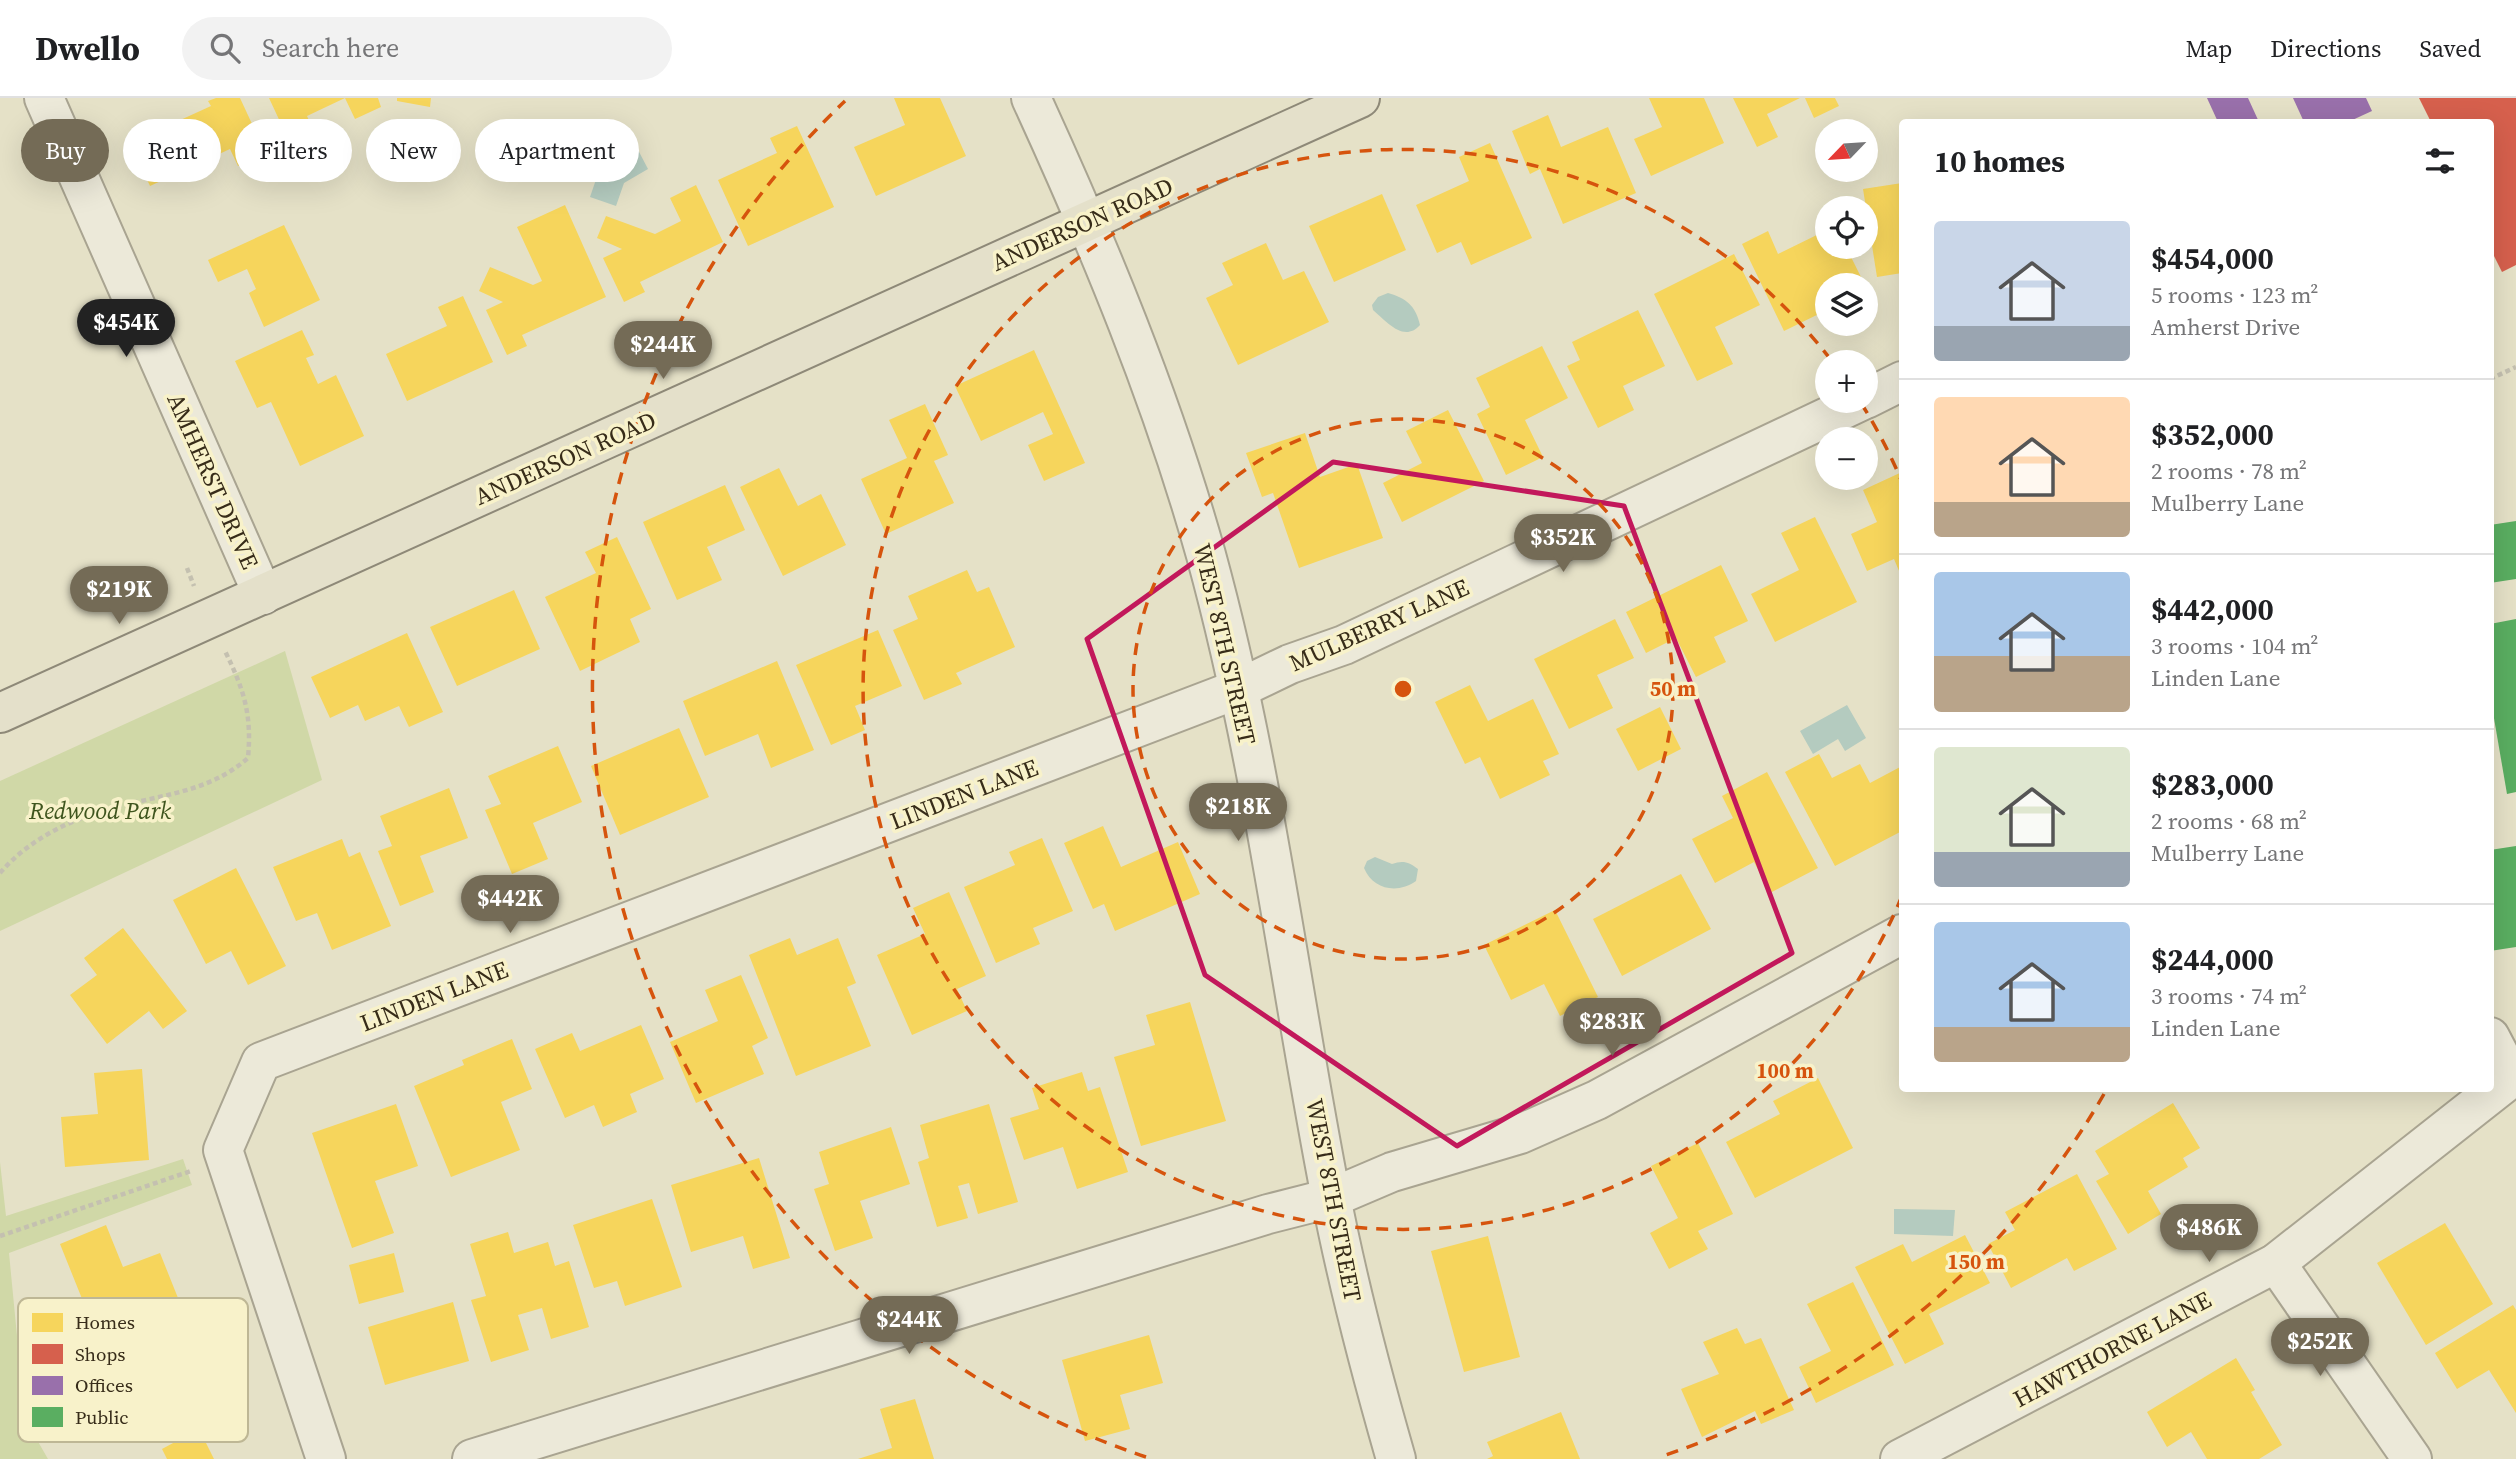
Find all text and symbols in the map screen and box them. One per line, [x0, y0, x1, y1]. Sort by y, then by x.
search box [182, 17, 672, 80]
text: Dwello [35, 26, 140, 71]
icon: search [206, 29, 244, 67]
text: Search here [262, 30, 399, 66]
text: Map [2185, 32, 2232, 65]
text: Directions [2270, 32, 2381, 65]
text: Saved [2419, 32, 2481, 65]
chip: Buy [21, 119, 109, 182]
chip: Rent [123, 119, 221, 182]
chip: Filters [235, 119, 352, 182]
chip: New [366, 119, 461, 182]
chip: Apartment [475, 119, 639, 182]
north arrow [1815, 119, 1878, 182]
map controls [1815, 119, 1878, 490]
text: 10 homes [1934, 141, 2065, 182]
icon: filters [2421, 142, 2459, 180]
street label: ANDERSON ROAD [986, 169, 1178, 279]
button: locate [1815, 196, 1878, 259]
text: $454,000 [2151, 238, 2274, 279]
icon: home [1990, 249, 2074, 333]
button: layers [1815, 273, 1878, 336]
text: 5 rooms · 123 m² [2151, 279, 2318, 311]
pin: $454K [77, 300, 175, 359]
text: $454K [93, 306, 159, 338]
text: Amherst Drive [2151, 311, 2300, 343]
pin: $244K [614, 322, 712, 381]
text: $244K [630, 328, 696, 360]
button: + [1815, 350, 1878, 413]
street label: AMHERST DRIVE [159, 388, 267, 574]
street label: ANDERSON ROAD [469, 403, 661, 513]
text: $352,000 [2151, 414, 2274, 455]
icon: home [1990, 425, 2074, 509]
button: − [1815, 427, 1878, 490]
text: 2 rooms · 78 m² [2151, 455, 2307, 487]
text: Mulberry Lane [2151, 487, 2304, 519]
pin: $352K [1514, 514, 1612, 574]
text: $352K [1530, 521, 1596, 553]
street label: WEST 8TH STREET [1186, 540, 1264, 748]
pin: $219K [70, 566, 168, 626]
street label: MULBERRY LANE [1284, 571, 1474, 679]
text: $219K [86, 573, 152, 605]
text: $442,000 [2151, 589, 2274, 630]
icon: home [1990, 600, 2074, 684]
text: 3 rooms · 104 m² [2151, 630, 2318, 662]
text: Linden Lane [2151, 662, 2281, 694]
text: 50 m [1650, 674, 1696, 703]
centre of rings [1391, 677, 1415, 701]
street label: LINDEN LANE [885, 751, 1043, 837]
text: $283,000 [2151, 764, 2274, 805]
icon: home [1990, 775, 2074, 859]
pin: $218K [1189, 784, 1287, 843]
text: $218K [1205, 790, 1271, 822]
park label: Redwood Park [28, 794, 172, 827]
text: 2 rooms · 68 m² [2151, 805, 2307, 837]
text: Mulberry Lane [2151, 837, 2304, 869]
pin: $442K [461, 876, 559, 935]
text: $442K [477, 882, 543, 914]
text: $244,000 [2151, 939, 2274, 980]
icon: home [1990, 950, 2074, 1034]
street label: LINDEN LANE [355, 953, 513, 1039]
text: 3 rooms · 74 m² [2151, 980, 2307, 1012]
pin: $283K [1563, 998, 1661, 1058]
text: $283K [1579, 1005, 1645, 1037]
text: Linden Lane [2151, 1012, 2281, 1044]
text: 100 m [1756, 1056, 1814, 1085]
street label: WEST 8TH STREET [1298, 1096, 1370, 1305]
pin: $486K [2160, 1204, 2258, 1264]
text: $486K [2176, 1211, 2242, 1243]
text: 150 m [1947, 1247, 2005, 1276]
street label: HAWTHORNE LANE [2007, 1283, 2217, 1415]
pin: $244K [860, 1296, 958, 1356]
legend [18, 1298, 248, 1442]
text: $244K [876, 1303, 942, 1335]
text: Homes [75, 1309, 135, 1335]
pin: $252K [2271, 1318, 2369, 1378]
text: $252K [2287, 1325, 2353, 1357]
text: Shops [75, 1341, 126, 1367]
text: Offices [75, 1372, 133, 1398]
text: Public [75, 1404, 129, 1430]

